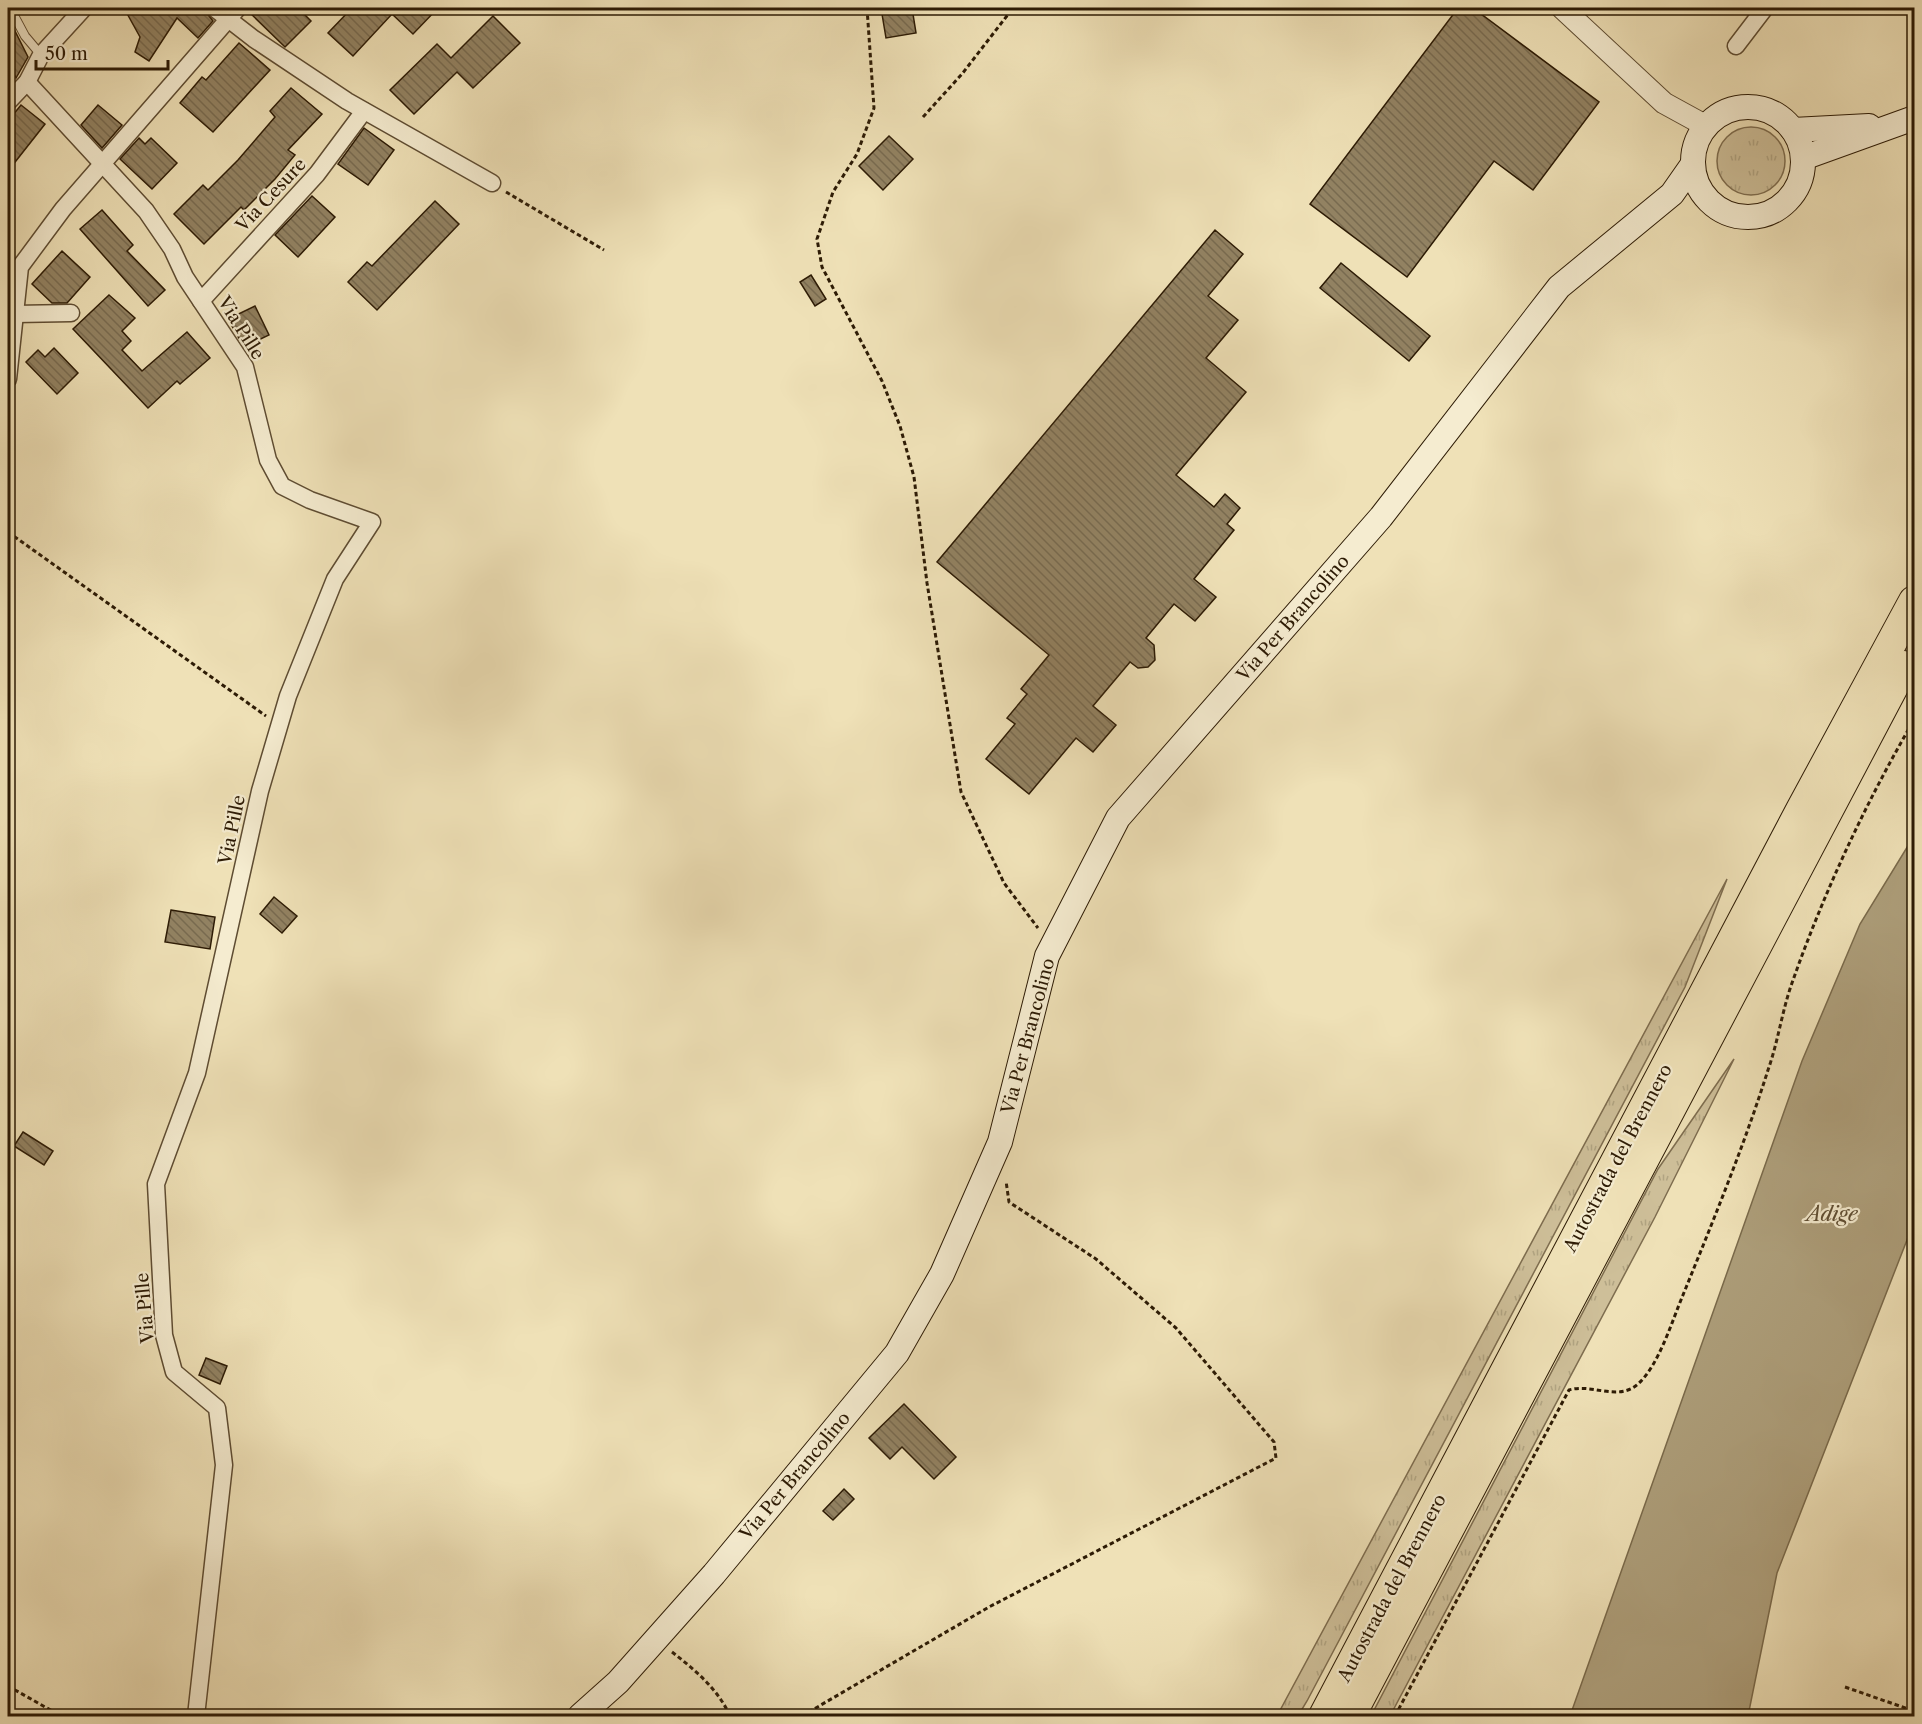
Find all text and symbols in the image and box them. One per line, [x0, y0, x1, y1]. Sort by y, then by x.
scale bar [36, 33, 168, 71]
text: 50 m [45, 43, 88, 65]
street label: Via Cesure [231, 154, 311, 237]
street label: Via Pille [212, 291, 269, 364]
street label: Via Per Brancolino [1231, 550, 1354, 687]
street label: Via Pille [214, 793, 250, 868]
street label: Via Per Brancolino [996, 956, 1059, 1117]
street label: Autostrada del Brennero [1559, 1060, 1677, 1257]
water label: Adige [1803, 1202, 1859, 1226]
street label: Via Pille [131, 1272, 159, 1345]
street label: Via Per Brancolino [734, 1407, 855, 1545]
street label: Autostrada del Brennero [1333, 1490, 1451, 1687]

